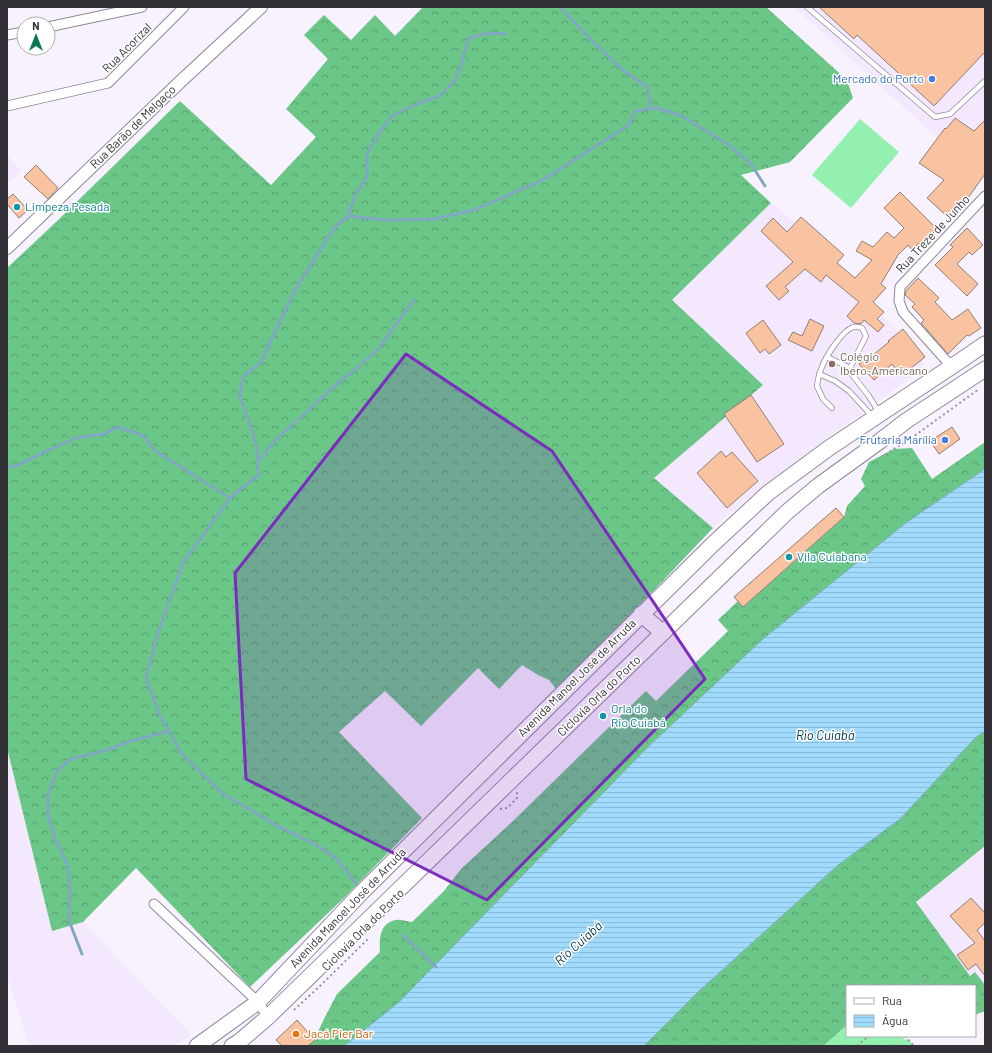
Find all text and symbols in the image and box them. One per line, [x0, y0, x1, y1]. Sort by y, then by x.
north arrow [16, 16, 56, 56]
text: N [32, 19, 40, 32]
street label: Rua Acorizal [99, 20, 154, 75]
place label: Mercado do Porto [833, 71, 924, 85]
marker: Mercado do Porto [927, 74, 937, 84]
street label: Rua Barão de Melgaço [87, 82, 178, 171]
street label: Rua Treze de Junho [893, 191, 972, 275]
place label: Limpeza Pesada [25, 199, 109, 213]
marker: Limpeza Pesada [12, 202, 22, 212]
place label: Colégio Ibero-Americano [840, 349, 928, 377]
marker: Colégio Ibero-Americano [827, 359, 837, 369]
place label: Frutaria Marília [859, 432, 937, 446]
marker: Frutaria Marília [940, 435, 950, 445]
place label: Vila Cuiabana [797, 549, 867, 563]
marker: Vila Cuiabana [784, 552, 794, 562]
street label: Avenida Manoel José de Arruda [514, 615, 638, 739]
street label: Ciclovia Orla do Porto [554, 652, 643, 739]
place label: Orla do Rio Cuiabá [611, 701, 666, 729]
marker: Orla do Rio Cuiabá [598, 711, 608, 721]
water label: Rio Cuiabá [796, 727, 855, 743]
street label: Avenida Manoel José de Arruda [286, 844, 408, 970]
street label: Ciclovia Orla do Porto [318, 885, 406, 973]
water label: Rio Cuiabá [551, 917, 605, 968]
legend [846, 985, 976, 1037]
text: Rua [882, 993, 902, 1007]
text: Água [882, 1013, 908, 1027]
place label: Jacá Pier Bar [304, 1026, 374, 1040]
marker: Jacá Pier Bar [291, 1029, 301, 1039]

